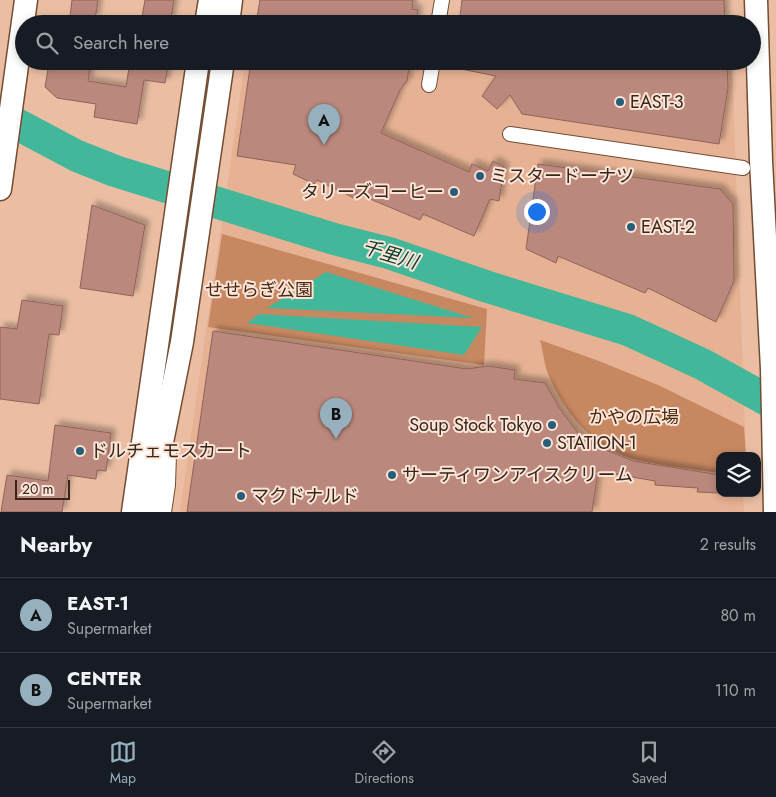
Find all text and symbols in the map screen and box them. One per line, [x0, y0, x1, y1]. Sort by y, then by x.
search box [15, 15, 761, 70]
icon: search [33, 29, 61, 57]
text: Search here [73, 29, 169, 56]
place label: EAST-3 [630, 89, 684, 115]
marker: EAST-3 [614, 96, 626, 108]
pin: A [308, 104, 340, 145]
place label: ミスタードーナツ [490, 163, 634, 189]
marker: ミスタードーナツ [474, 170, 486, 182]
place label: タリーズコーヒー [301, 179, 444, 205]
marker: タリーズコーヒー [448, 186, 460, 198]
your location [524, 199, 550, 225]
place label: EAST-2 [641, 214, 695, 240]
marker: EAST-2 [625, 221, 637, 233]
water label: 千里川 [359, 233, 423, 276]
park label: せせらぎ公園 [205, 277, 313, 303]
pin: B [320, 398, 352, 439]
park label: かやの広場 [589, 404, 679, 430]
place label: Soup Stock Tokyo [409, 412, 542, 438]
marker: Soup Stock Tokyo [546, 419, 558, 431]
place label: STATION-1 [557, 430, 637, 456]
marker: STATION-1 [541, 437, 553, 449]
place label: ドルチェモスカート [90, 438, 252, 464]
marker: ドルチェモスカート [74, 445, 86, 457]
map controls [716, 452, 761, 497]
button: layers [716, 452, 761, 497]
place label: サーティワンアイスクリーム [402, 462, 633, 488]
marker: サーティワンアイスクリーム [386, 469, 398, 481]
scale bar [15, 477, 70, 500]
text: 20 m [22, 479, 54, 499]
place label: マクドナルド [251, 483, 359, 509]
marker: マクドナルド [235, 490, 247, 502]
text: Nearby [20, 530, 92, 560]
text: 2 results [700, 533, 756, 556]
text: EAST-1 [67, 590, 129, 617]
text: A [30, 604, 42, 627]
text: 80 m [720, 604, 756, 627]
text: Supermarket [67, 617, 152, 640]
text: CENTER [67, 665, 141, 692]
text: B [31, 679, 41, 702]
text: 110 m [715, 679, 756, 702]
text: Supermarket [67, 692, 152, 715]
tab: Map [109, 738, 137, 788]
tab: Directions [355, 738, 414, 788]
tab: Saved [632, 738, 667, 788]

